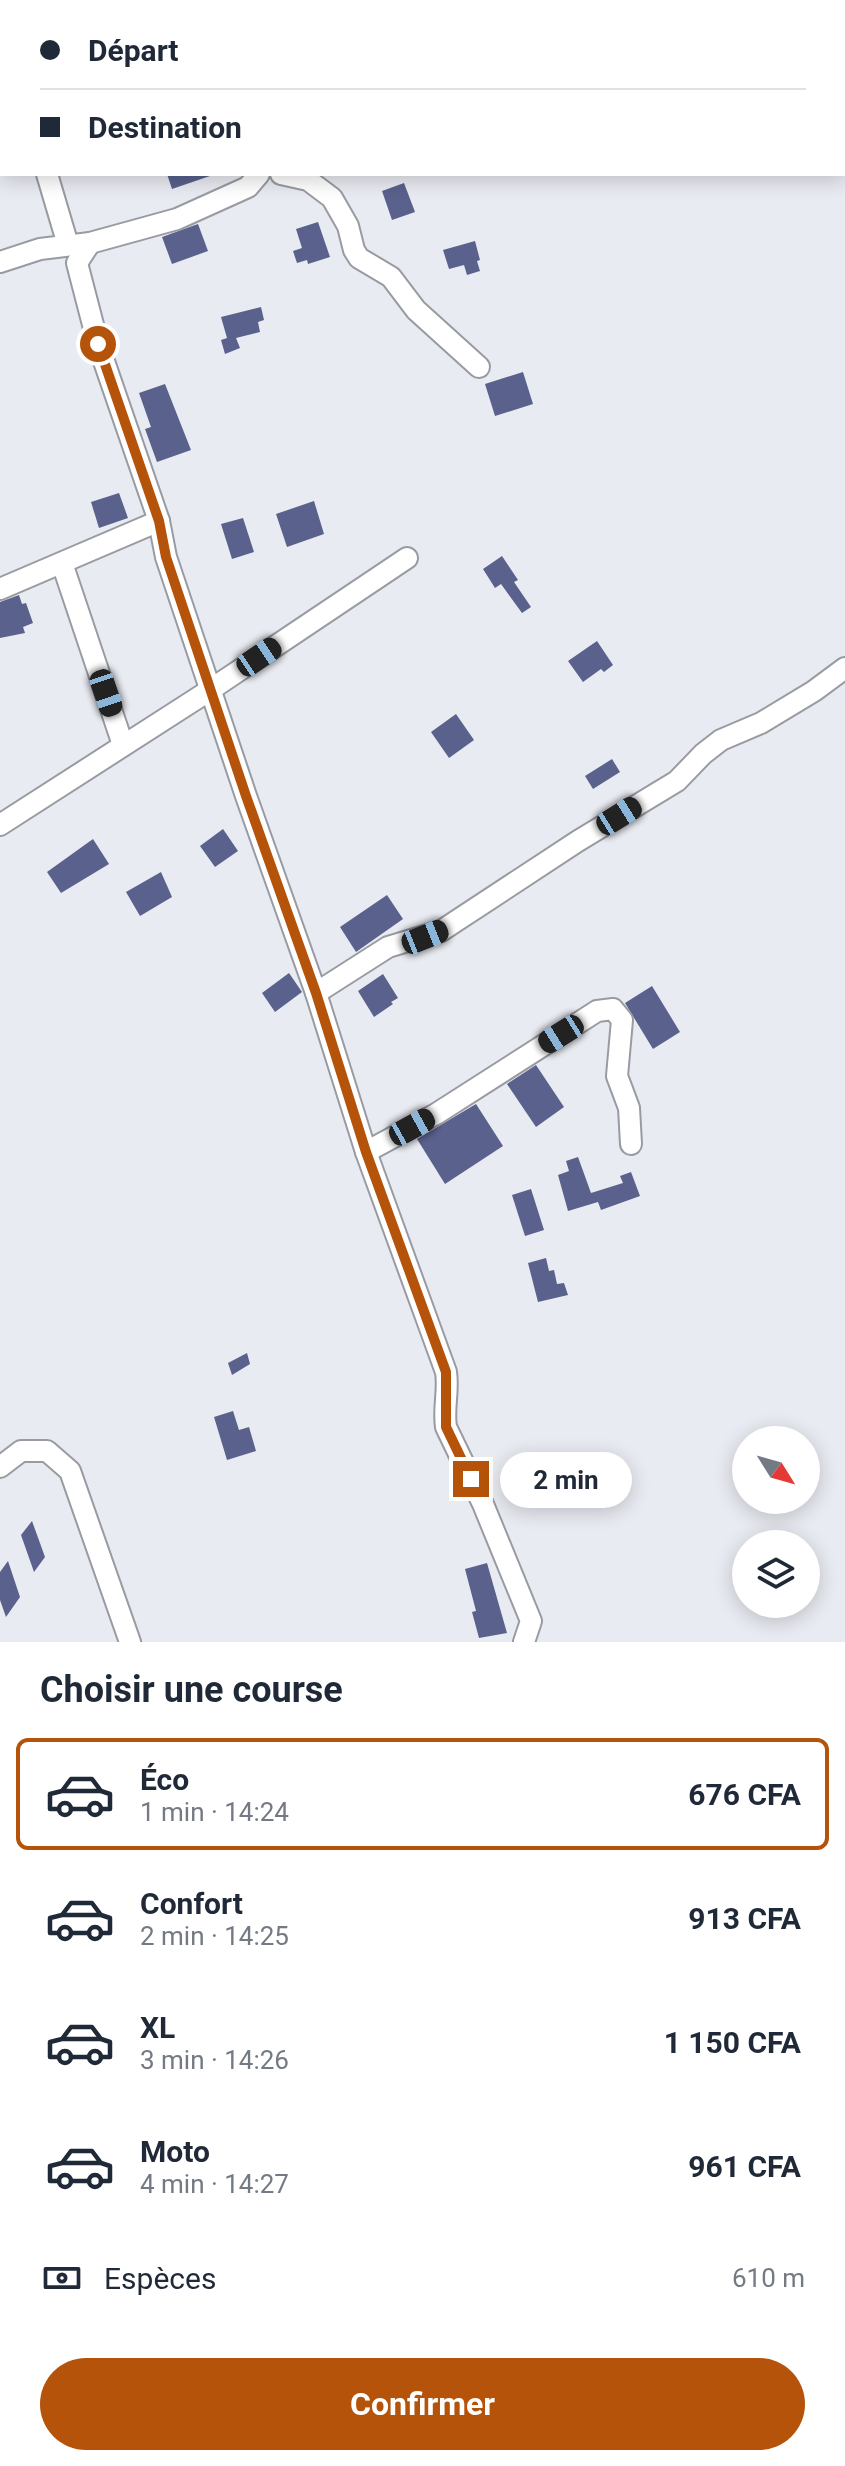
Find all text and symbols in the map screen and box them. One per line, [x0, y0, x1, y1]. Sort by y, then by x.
text: Départ [88, 33, 179, 68]
text: Destination [88, 110, 242, 145]
route start [80, 326, 116, 362]
car [232, 634, 286, 680]
car [87, 666, 125, 720]
car [592, 793, 646, 839]
car [398, 917, 452, 957]
car [534, 1011, 588, 1057]
car [385, 1105, 439, 1149]
north arrow [732, 1426, 820, 1514]
map controls [732, 1426, 820, 1618]
callout: 2 min [499, 1451, 631, 1507]
route end [453, 1461, 489, 1497]
text: 2 min [533, 1465, 599, 1495]
button: layers [732, 1530, 820, 1618]
text: Choisir une course [40, 1669, 343, 1711]
icon: car [44, 1758, 116, 1830]
text: Éco [140, 1762, 189, 1797]
text: 676 CFA [688, 1777, 801, 1812]
text: 1 min · 14:24 [140, 1797, 289, 1827]
icon: car [44, 1882, 116, 1954]
text: Confort [140, 1886, 243, 1921]
text: 913 CFA [688, 1901, 801, 1936]
text: 2 min · 14:25 [140, 1921, 289, 1951]
icon: car [44, 2006, 116, 2078]
text: XL [140, 2010, 175, 2045]
text: 1 150 CFA [664, 2025, 801, 2060]
text: 3 min · 14:26 [140, 2045, 289, 2075]
icon: car [44, 2130, 116, 2202]
text: Moto [140, 2134, 210, 2169]
text: 961 CFA [688, 2149, 801, 2184]
text: 4 min · 14:27 [140, 2169, 289, 2199]
icon: cash [40, 2256, 84, 2300]
text: Espèces [104, 2261, 216, 2296]
text: 610 m [732, 2263, 805, 2293]
button: Confirmer [40, 2358, 805, 2450]

